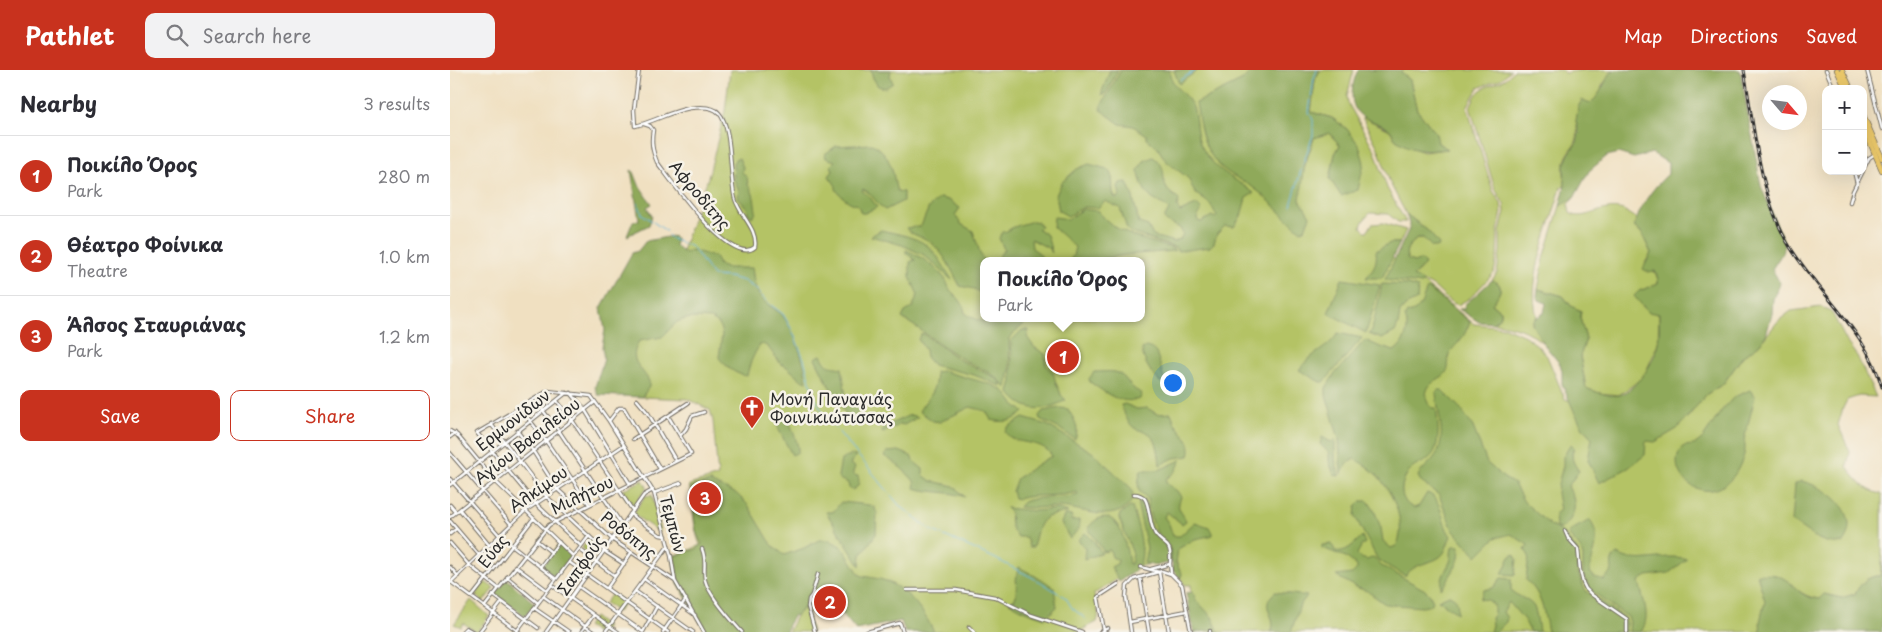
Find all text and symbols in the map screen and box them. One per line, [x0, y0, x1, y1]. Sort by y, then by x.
search box [145, 13, 495, 58]
text: Pathlet [25, 17, 115, 53]
icon: search [163, 21, 191, 49]
text: Search here [203, 21, 311, 49]
text: Map [1624, 22, 1662, 49]
text: Directions [1690, 22, 1778, 49]
text: Saved [1806, 22, 1857, 49]
north arrow [1762, 85, 1807, 130]
map controls [1822, 85, 1867, 175]
button: + [1822, 85, 1867, 130]
text: Nearby [20, 87, 97, 119]
text: 3 results [363, 91, 430, 115]
button: − [1822, 130, 1867, 175]
text: Ποικίλο Όρος [67, 150, 198, 178]
street label: Αφροδίτης [664, 154, 737, 235]
text: 1 [32, 164, 40, 188]
text: 280 m [378, 164, 430, 188]
text: Park [67, 178, 103, 202]
text: Θέατρο Φοίνικα [67, 230, 223, 258]
text: 2 [30, 244, 42, 268]
text: 1.0 km [379, 244, 430, 268]
popup [980, 257, 1145, 322]
text: Theatre [67, 258, 128, 282]
text: Ποικίλο Όρος [997, 264, 1128, 292]
text: Park [997, 292, 1033, 316]
text: Άλσος Σταυριάνας [67, 310, 246, 338]
text: 3 [31, 324, 41, 348]
text: 1.2 km [379, 324, 430, 348]
text: Park [67, 338, 103, 362]
pin: 1 [1047, 338, 1079, 376]
your location [1160, 370, 1186, 396]
street label: Ερμιονίδων [470, 382, 555, 456]
place label: Μονή Παναγιάς Φοινικιώτισσας [770, 386, 894, 428]
button: Save [20, 390, 220, 441]
button: Share [230, 390, 430, 441]
street label: Αγίου Βασιλείου [468, 391, 584, 489]
church icon: Μονή Παναγιάς Φοινικιώτισσας [739, 395, 765, 429]
street label: Αλκίμου [503, 459, 572, 517]
street label: Μιλήτου [546, 469, 617, 520]
pin: 3 [689, 479, 721, 517]
street label: Τεμπών [655, 492, 693, 556]
street label: Ροδόπης [596, 505, 663, 564]
street label: Εύας [471, 528, 513, 572]
street label: Σαπφούς [551, 529, 610, 600]
pin: 2 [814, 583, 846, 621]

